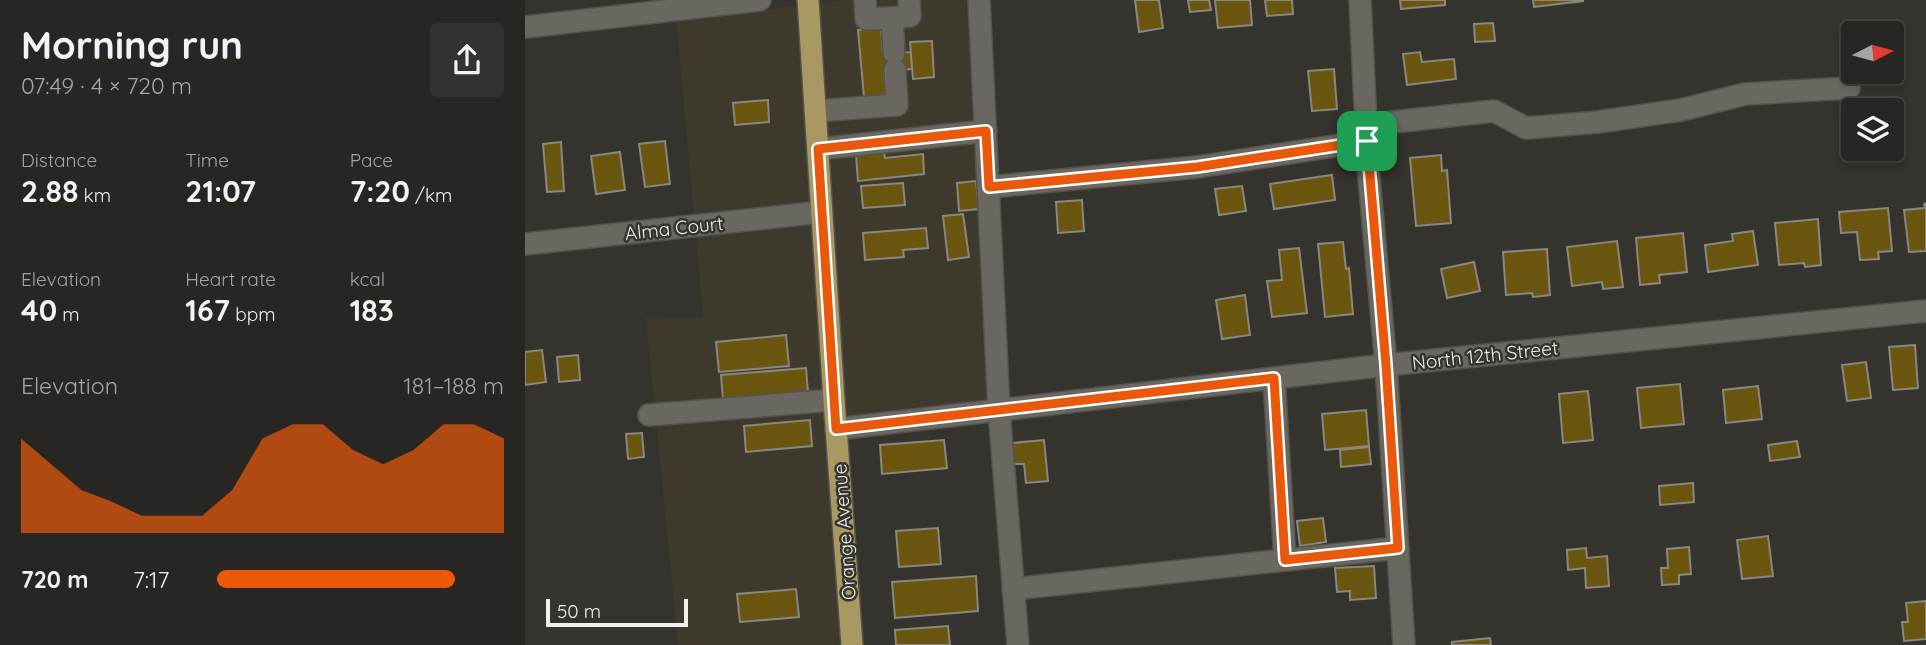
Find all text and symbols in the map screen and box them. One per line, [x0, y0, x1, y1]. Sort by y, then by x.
text: Morning run [21, 21, 243, 69]
north arrow [1841, 21, 1904, 84]
map controls [1841, 21, 1904, 161]
button: share [430, 23, 504, 97]
text: 07:49 · 4 × 720 m [21, 71, 192, 100]
button: layers [1841, 98, 1904, 161]
pin [1337, 111, 1397, 171]
icon: arrive [1348, 122, 1386, 160]
text: Distance [21, 148, 97, 172]
text: Time [185, 148, 229, 172]
text: Pace [350, 148, 393, 172]
text: 2.88 [21, 172, 78, 210]
text: 21:07 [185, 172, 256, 210]
text: 7:20 [350, 172, 410, 210]
text: km [78, 183, 111, 207]
text: /km [410, 183, 452, 207]
street label: Alma Court [623, 211, 725, 245]
text: Elevation [21, 267, 101, 291]
text: Heart rate [185, 267, 276, 291]
text: kcal [350, 267, 385, 291]
text: 40 [21, 291, 57, 329]
text: 167 [185, 291, 230, 329]
text: 183 [350, 291, 394, 329]
text: m [57, 302, 80, 326]
text: bpm [230, 302, 276, 326]
street label: North 12th Street [1411, 335, 1559, 375]
text: Elevation [21, 371, 118, 400]
text: 181–188 m [403, 371, 504, 400]
street label: Orange Avenue [827, 463, 861, 601]
text: 720 m [21, 565, 88, 594]
text: 7:17 [133, 565, 169, 594]
scale bar [546, 596, 688, 628]
text: 50 m [557, 599, 601, 623]

